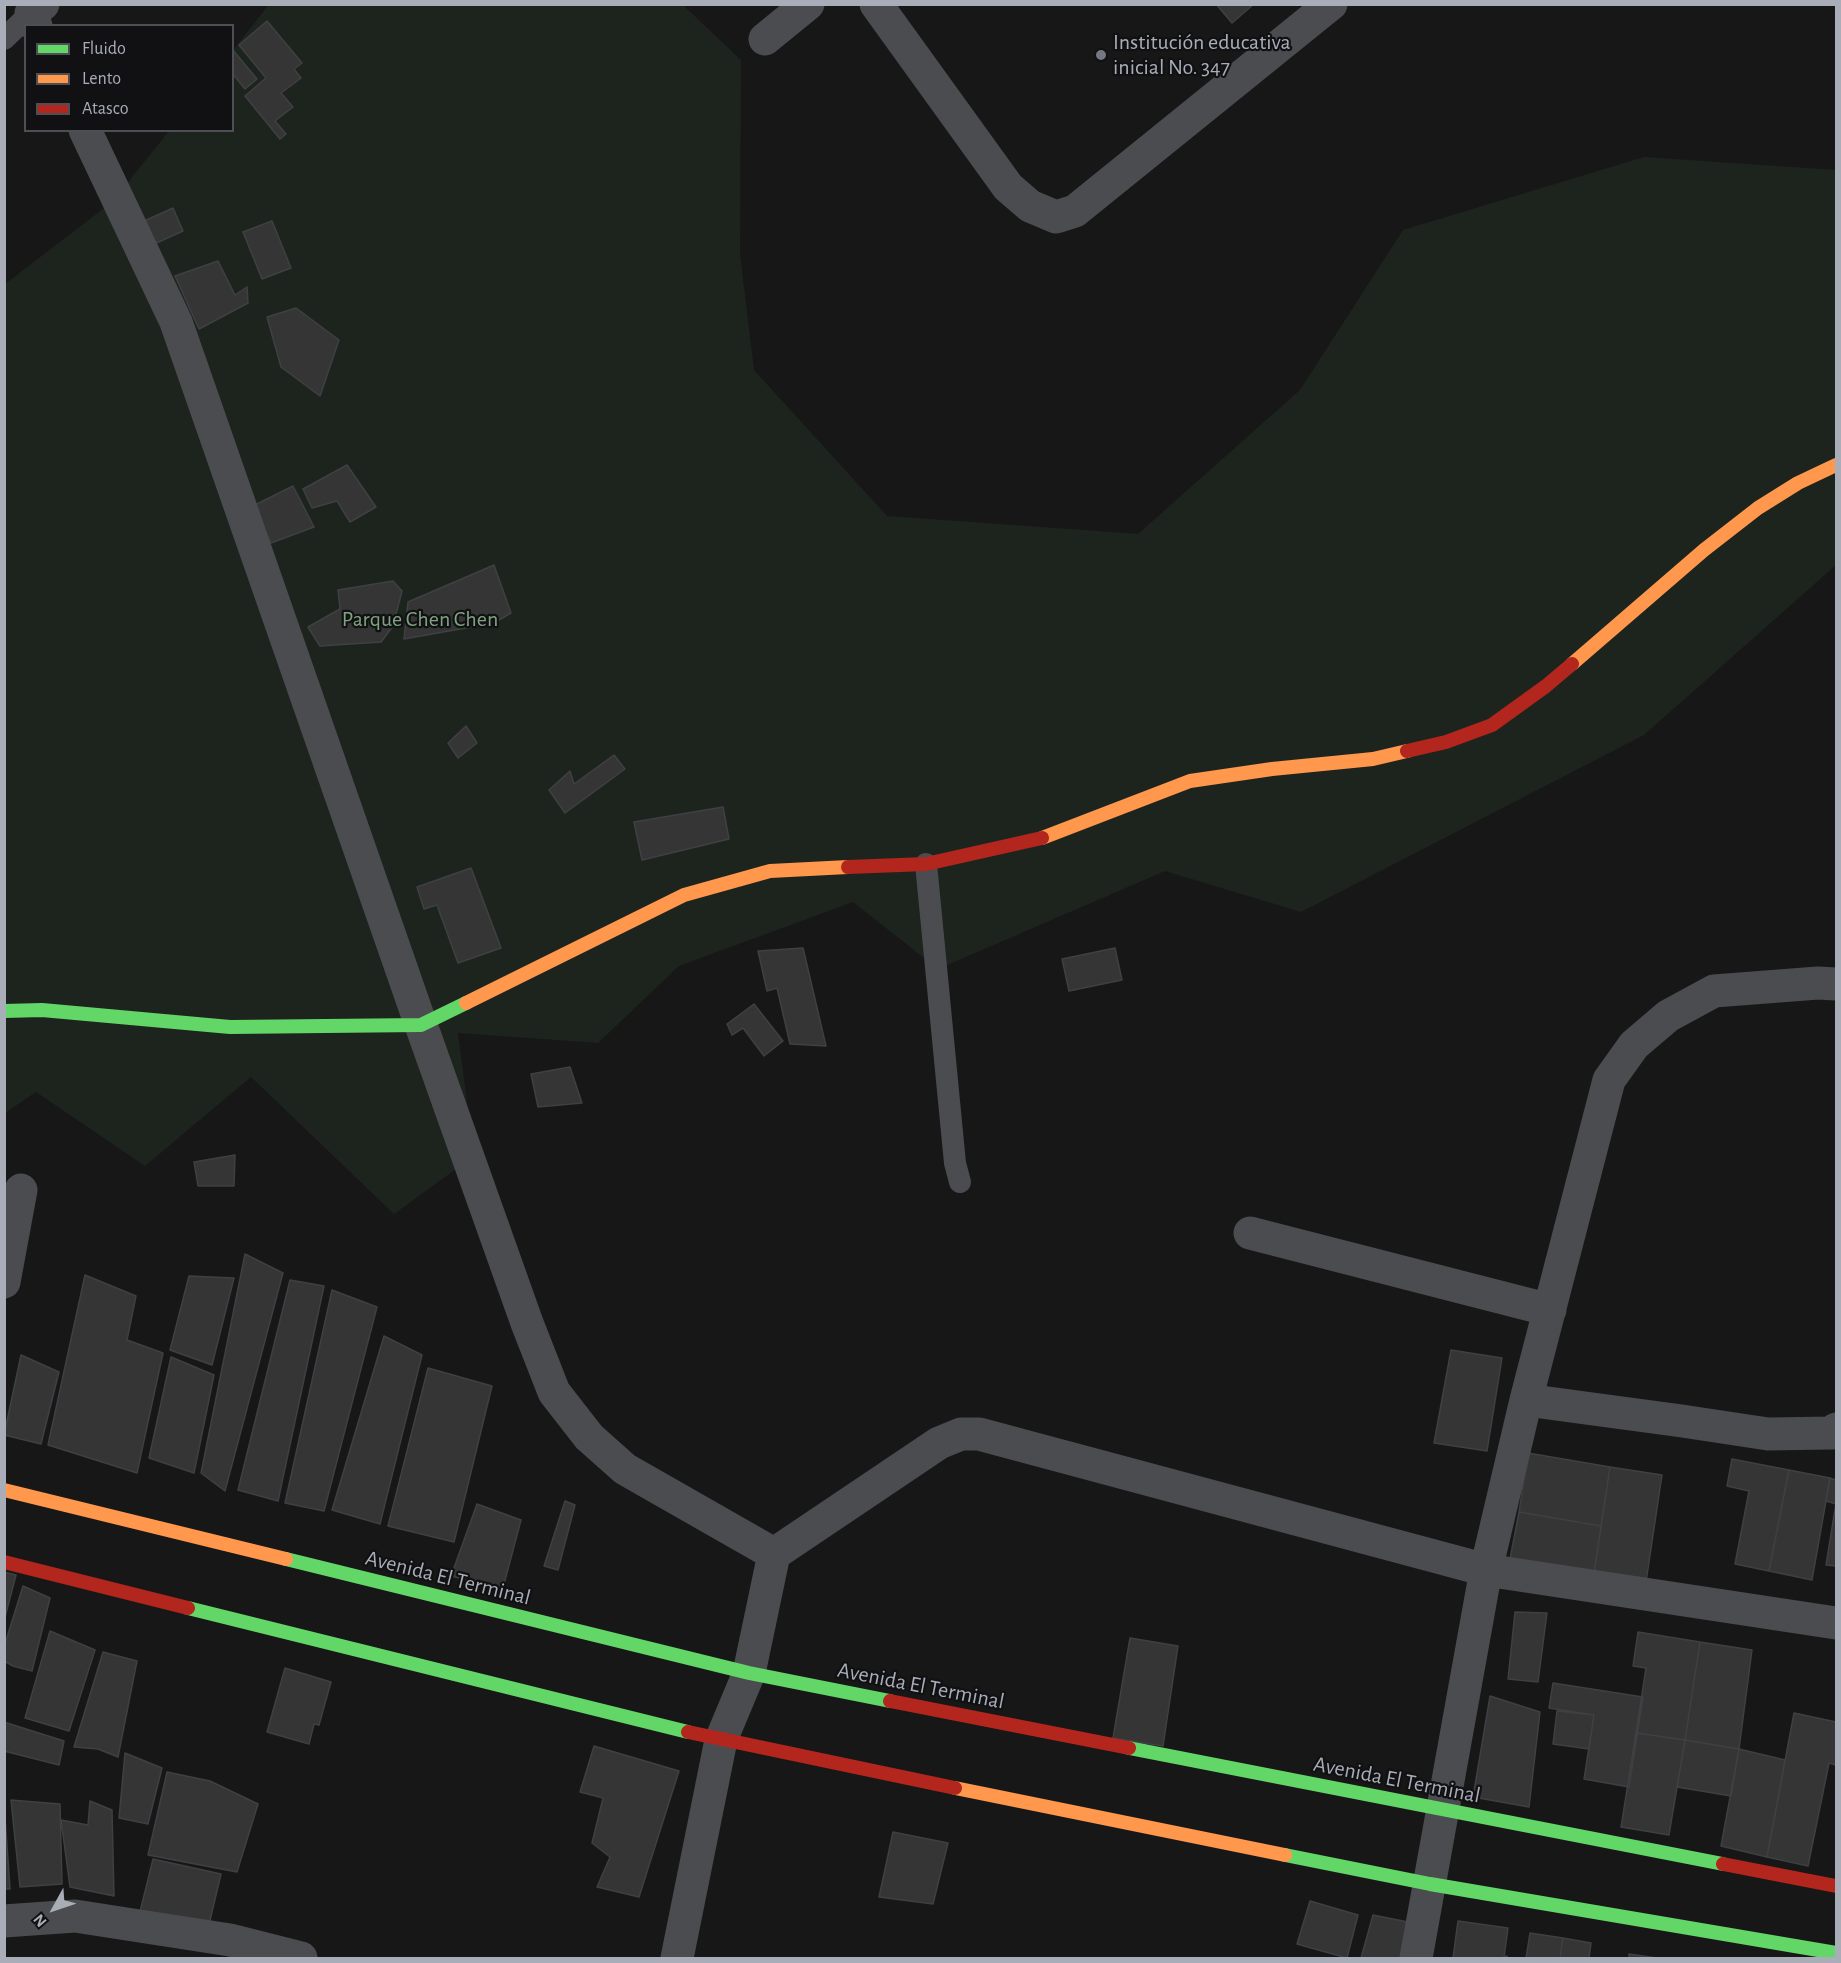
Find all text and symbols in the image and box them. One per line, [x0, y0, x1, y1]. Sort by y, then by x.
legend [24, 24, 234, 132]
place label: Institución educativa inicial No. 347 [1113, 29, 1291, 80]
text: Fluido [82, 40, 126, 58]
marker: Institución educativa inicial No. 347 [1094, 48, 1108, 62]
text: Lento [82, 70, 121, 88]
text: Atasco [82, 100, 129, 118]
park label: Parque Chen Chen [342, 606, 498, 632]
street label: Avenida El Terminal [363, 1545, 533, 1611]
street label: Avenida El Terminal [835, 1657, 1007, 1715]
street label: Avenida El Terminal [1311, 1751, 1483, 1809]
north arrow [24, 1879, 84, 1939]
text: N [31, 1911, 50, 1930]

